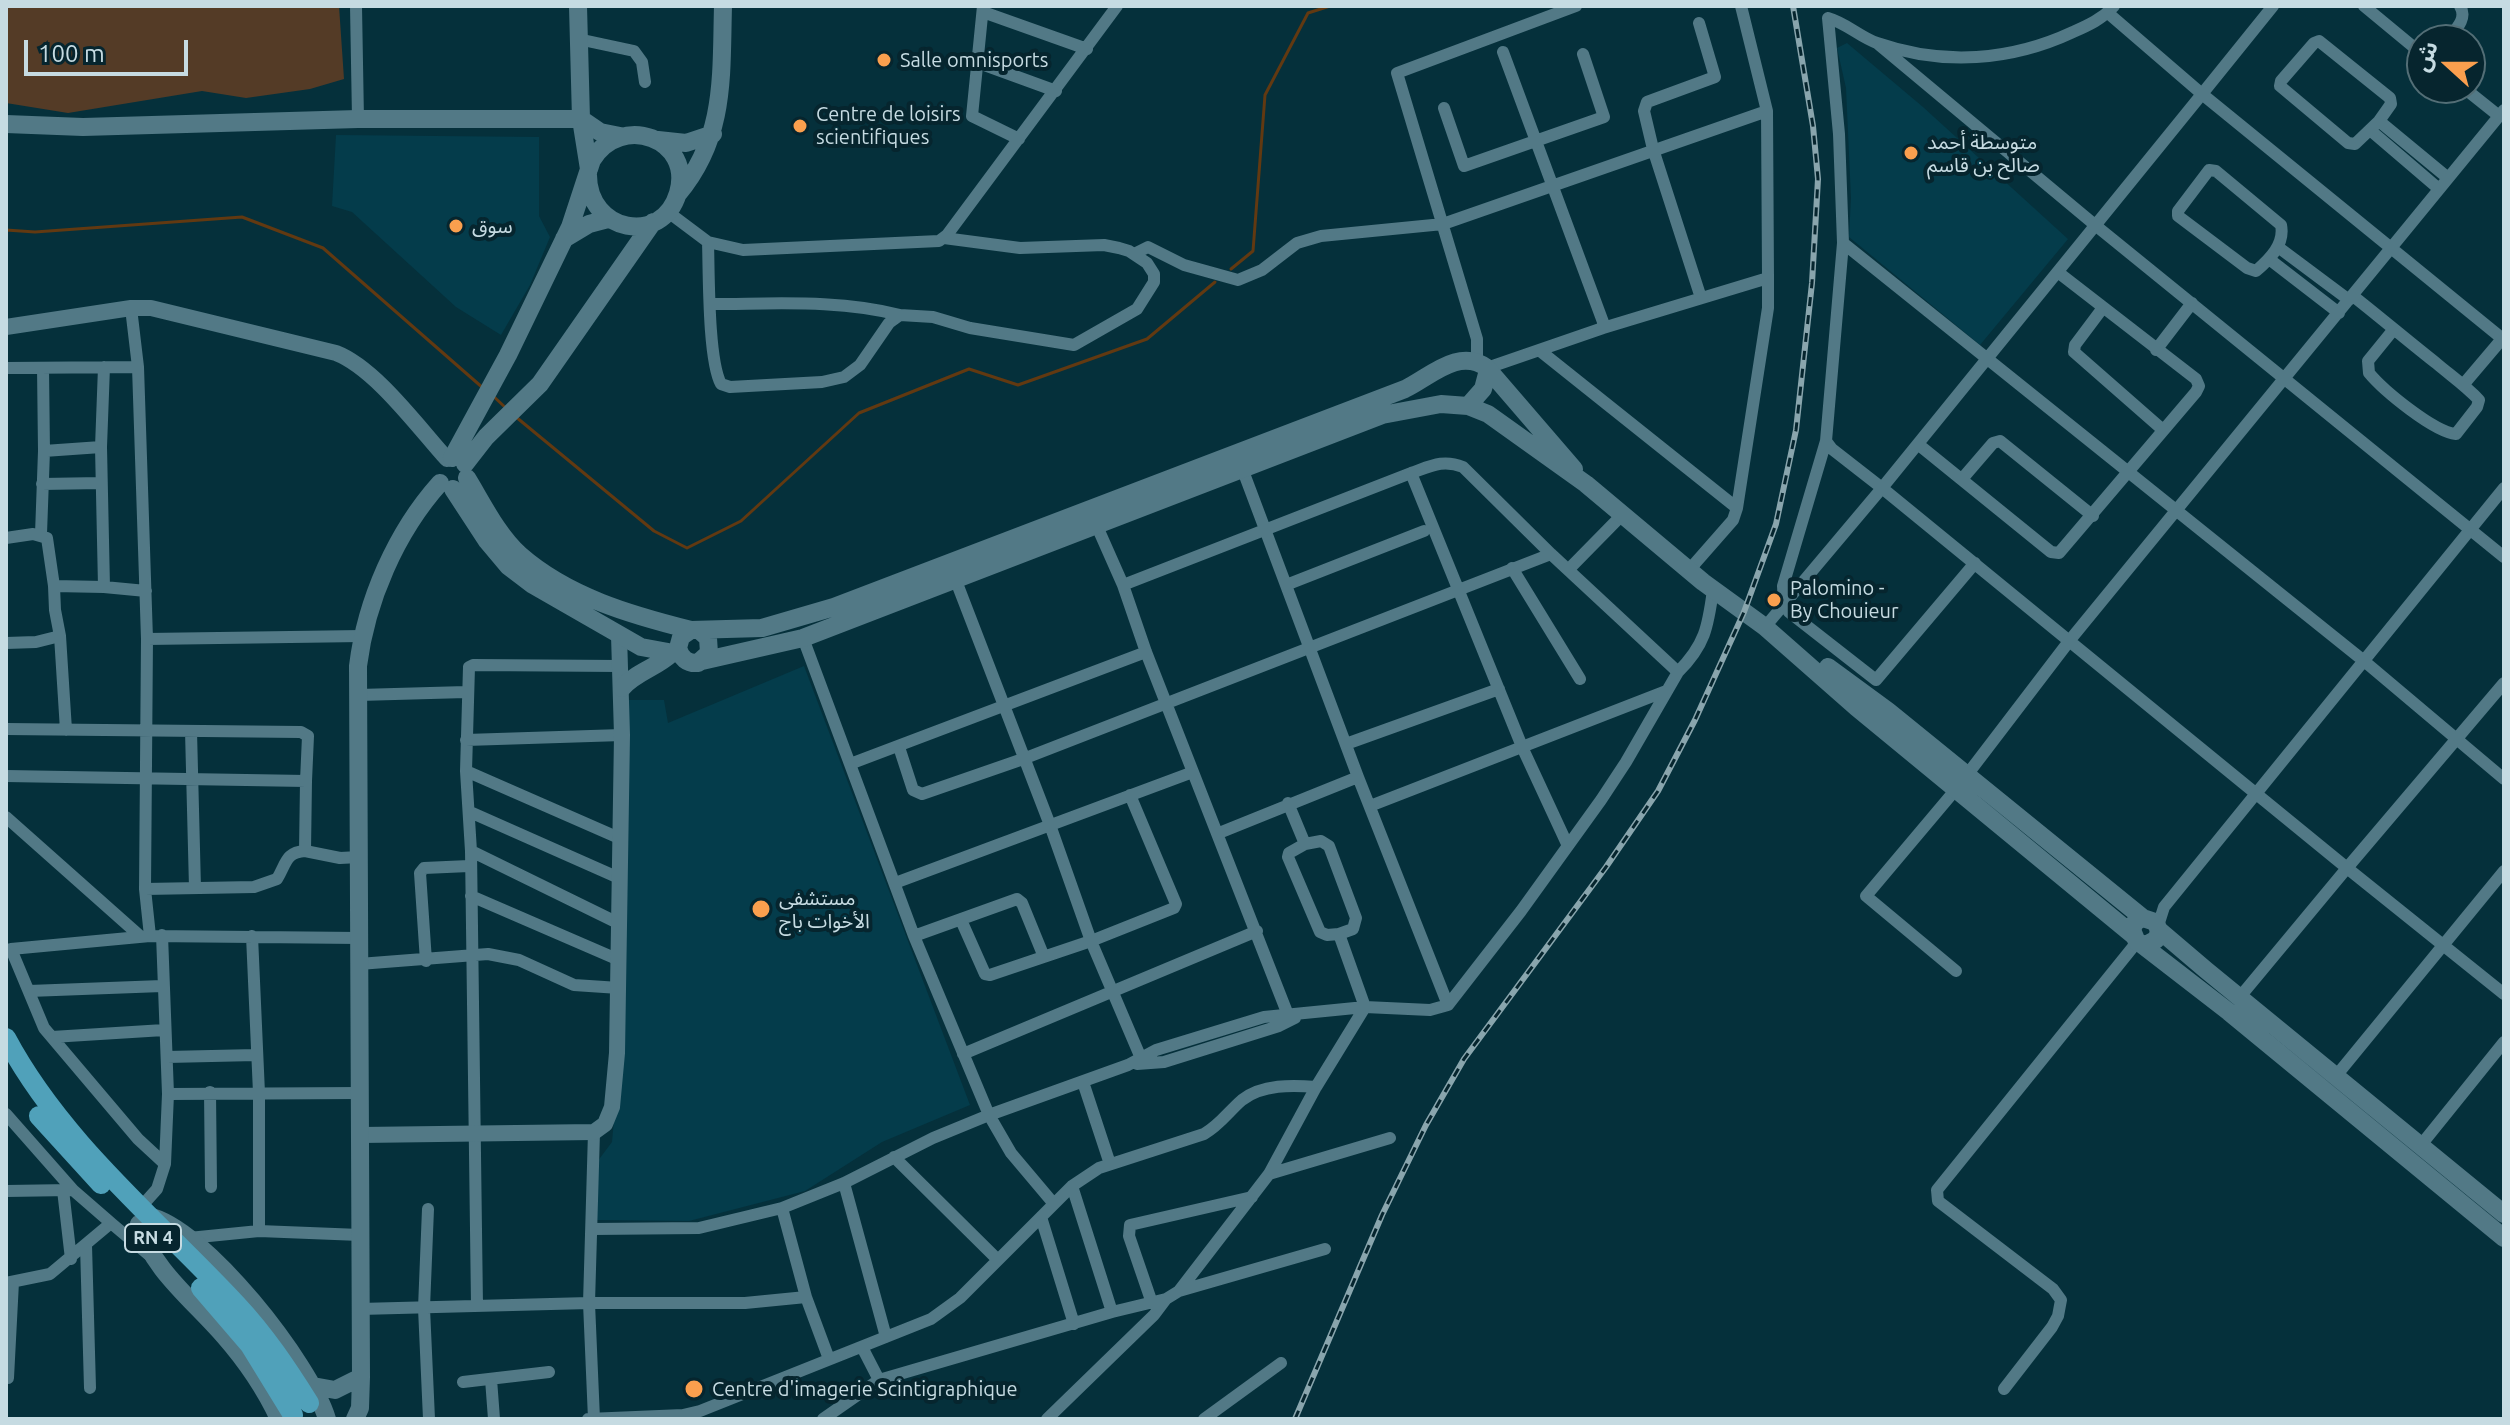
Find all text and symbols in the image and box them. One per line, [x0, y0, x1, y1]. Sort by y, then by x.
scale bar [28, 24, 192, 74]
north arrow [2406, 24, 2486, 104]
text: ش [2408, 37, 2442, 74]
text: 100 m [38, 40, 105, 67]
place label: Salle omnisports [900, 48, 1048, 72]
marker: Salle omnisports [875, 51, 893, 69]
place label: Centre de loisirs scientifiques [816, 102, 961, 149]
marker: Centre de loisirs scientifiques [791, 117, 809, 135]
place label: متوسطة أحمد صالح بن قاسم [1927, 130, 2040, 177]
marker: متوسطة أحمد صالح بن قاسم [1902, 144, 1920, 162]
place label: سوق [472, 214, 513, 238]
marker: سوق [447, 217, 465, 235]
place label: Palomino - By Chouieur [1790, 576, 1899, 623]
marker: Palomino - By Chouieur [1765, 591, 1783, 609]
place label: مستشفى الأخوات باج [779, 886, 870, 933]
marker: مستشفى الأخوات باج [750, 898, 772, 920]
road number: RN 4 [125, 1224, 181, 1252]
place label: Centre d'imagerie Scintigraphique [712, 1377, 1018, 1401]
marker: Centre d'imagerie Scintigraphique [683, 1378, 705, 1400]

